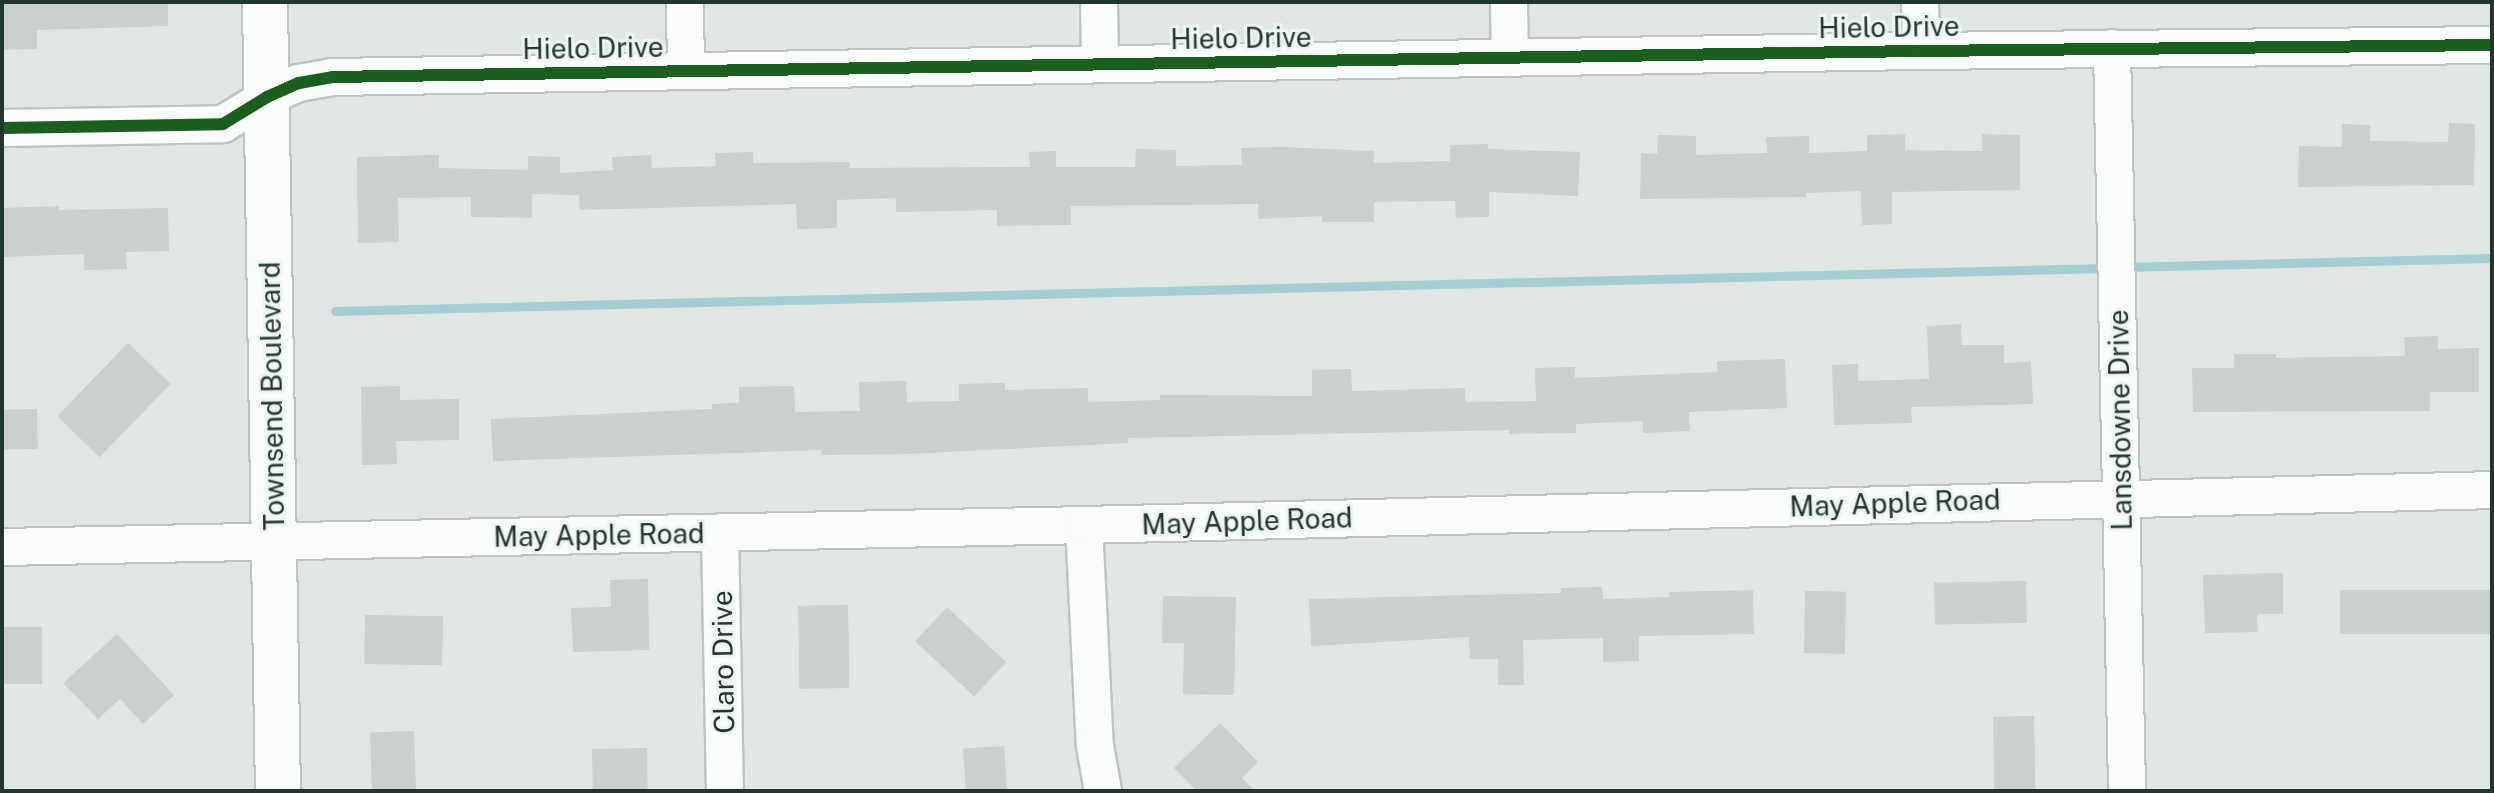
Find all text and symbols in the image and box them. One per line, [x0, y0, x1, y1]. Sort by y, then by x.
street label: Hielo Drive [1818, 9, 1960, 45]
street label: Hielo Drive [1170, 20, 1312, 56]
street label: Hielo Drive [522, 30, 664, 66]
street label: Townsend Boulevard [253, 261, 291, 531]
street label: Lansdowne Drive [2101, 309, 2139, 531]
street label: May Apple Road [1789, 483, 2001, 523]
street label: May Apple Road [1141, 501, 1353, 541]
street label: May Apple Road [493, 516, 705, 554]
street label: Claro Drive [705, 590, 741, 734]

